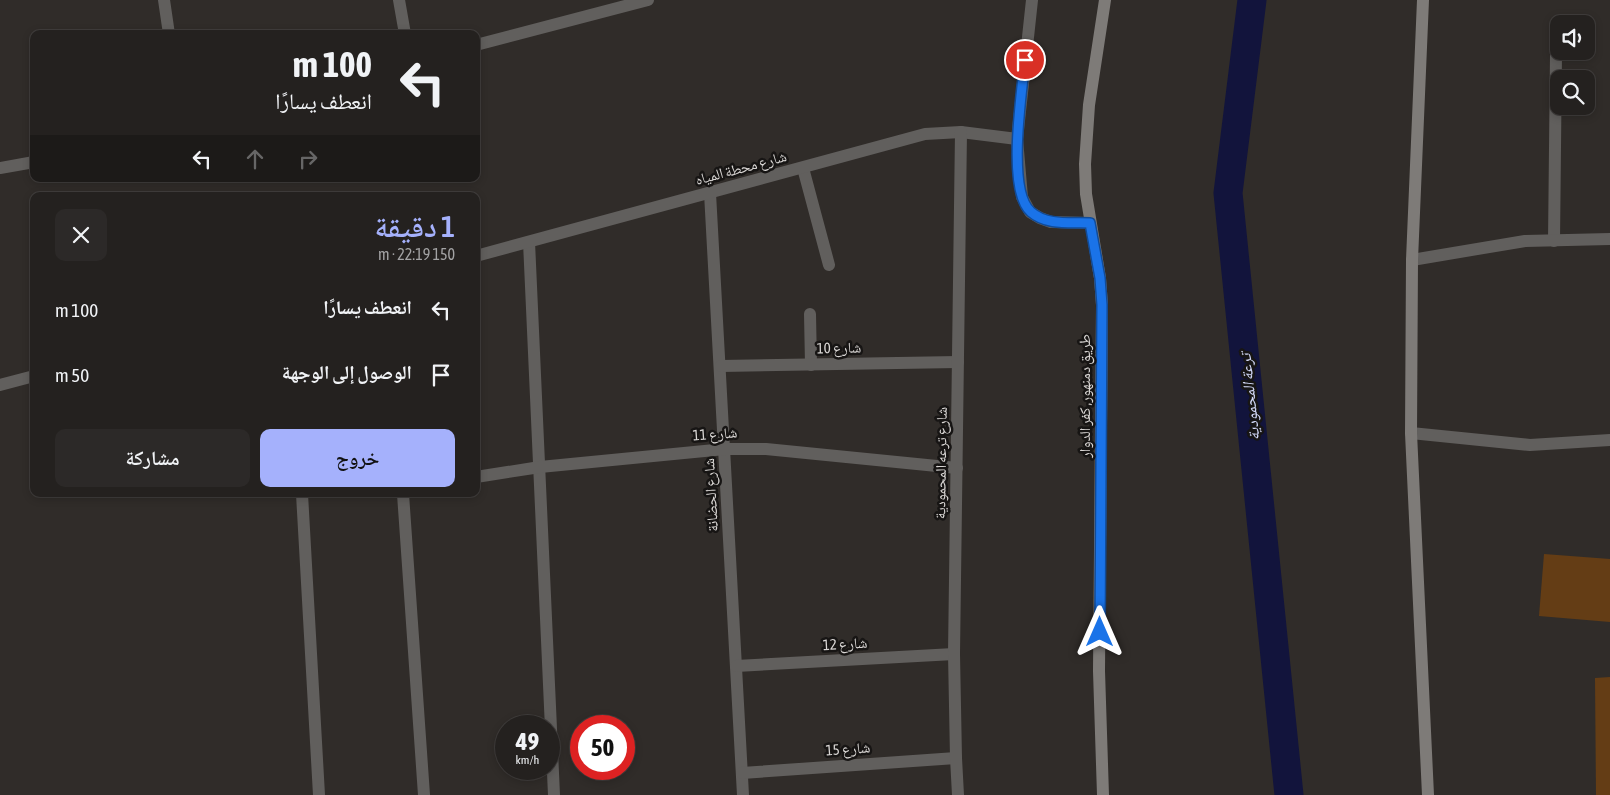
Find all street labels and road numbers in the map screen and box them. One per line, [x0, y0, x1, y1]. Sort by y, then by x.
street label: شارع محطة المياه [693, 147, 789, 190]
street label: طريق دمنهور, كفر الدوار [1076, 334, 1095, 459]
street label: شارع 10 [817, 339, 862, 358]
street label: شارع ترعه المحمودية [931, 406, 952, 519]
street label: شارع 11 [692, 423, 738, 446]
street label: شارع الحضانة [700, 458, 723, 532]
street label: شارع 12 [822, 634, 868, 655]
street label: شارع 15 [825, 738, 871, 761]

